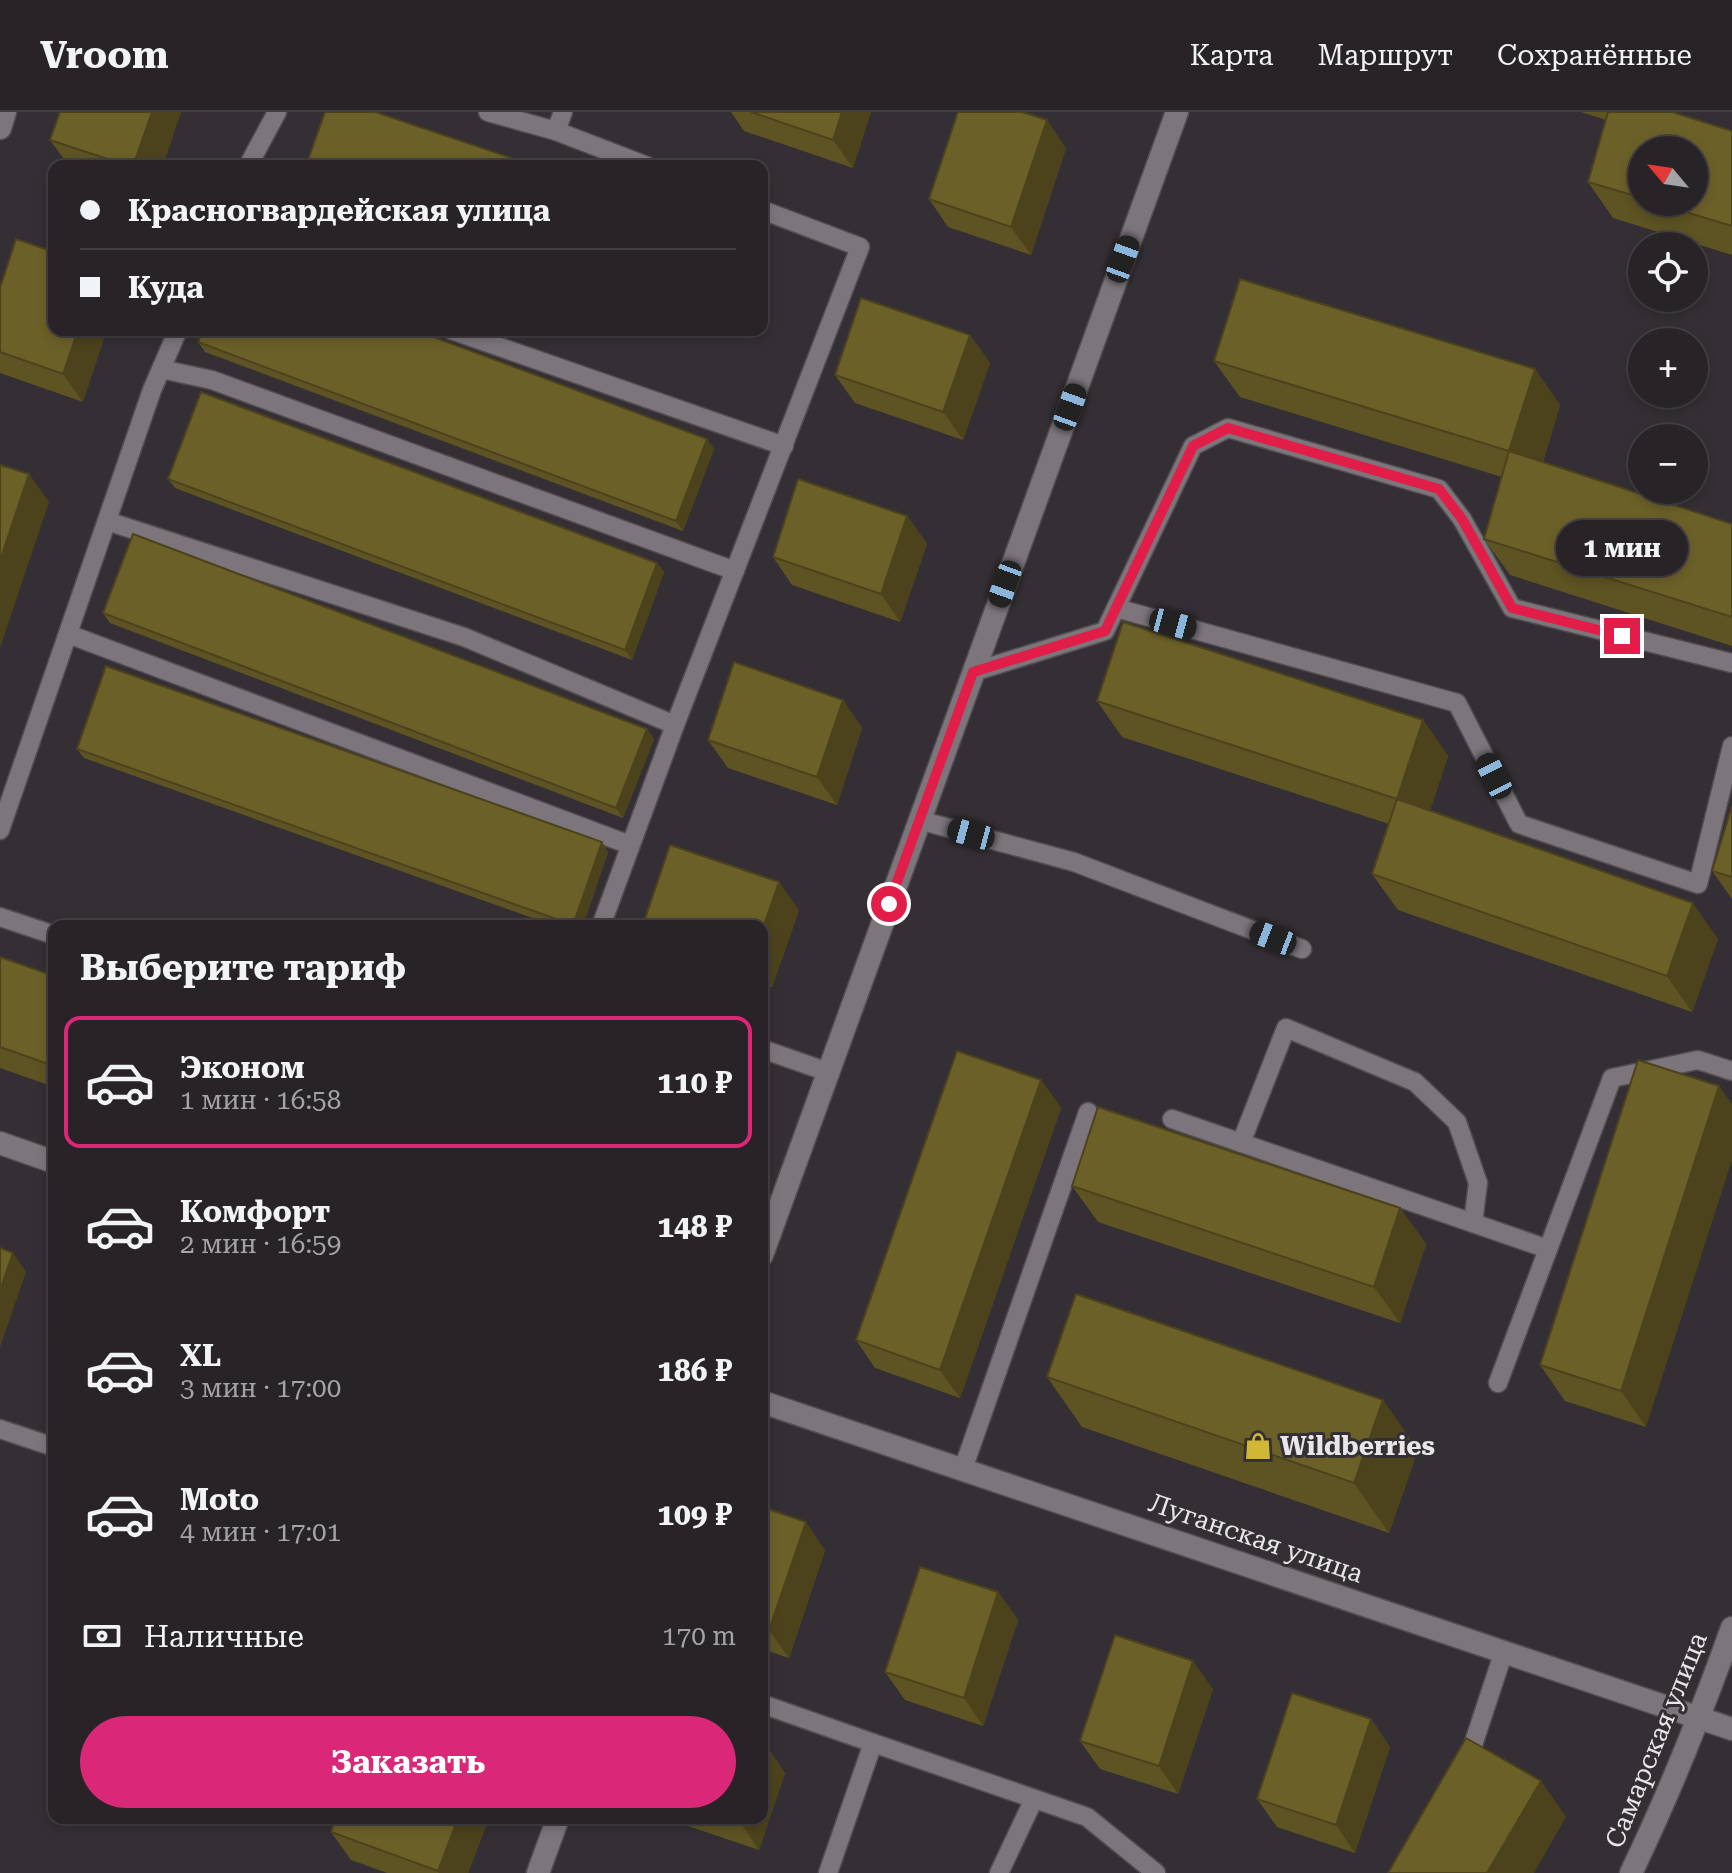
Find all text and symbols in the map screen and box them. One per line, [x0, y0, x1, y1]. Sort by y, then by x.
text: Vroom [40, 33, 169, 77]
text: Карта [1190, 39, 1274, 72]
text: Маршрут [1318, 39, 1453, 72]
text: Сохранённые [1497, 39, 1692, 72]
north arrow [1628, 136, 1708, 216]
map controls [1628, 136, 1708, 504]
text: Красногвардейская улица [128, 193, 550, 228]
car [1104, 232, 1142, 286]
button: locate [1628, 232, 1708, 312]
text: Куда [128, 270, 204, 305]
button: + [1628, 328, 1708, 408]
car [1051, 380, 1089, 434]
button: − [1628, 424, 1708, 504]
callout: 1 мин [1556, 520, 1688, 576]
text: 1 мин [1583, 533, 1661, 563]
car [986, 557, 1024, 611]
car [1147, 606, 1199, 642]
route end [1604, 618, 1640, 654]
car [1472, 749, 1516, 803]
car [945, 816, 997, 852]
route start [871, 886, 907, 922]
car [1246, 918, 1300, 958]
text: Выберите тариф [80, 947, 406, 989]
icon: car [84, 1046, 156, 1118]
text: Эконом [180, 1050, 305, 1085]
text: 110 ₽ [657, 1065, 732, 1100]
text: 1 мин · 16:58 [180, 1085, 341, 1115]
icon: car [84, 1190, 156, 1262]
text: Комфорт [180, 1194, 330, 1229]
text: 148 ₽ [657, 1209, 732, 1244]
text: 2 мин · 16:59 [180, 1229, 341, 1259]
icon: car [84, 1334, 156, 1406]
text: XL [180, 1338, 221, 1373]
text: 186 ₽ [657, 1353, 732, 1388]
text: 3 мин · 17:00 [180, 1373, 341, 1403]
shop icon: Wildberries [1243, 1431, 1273, 1461]
place label: Wildberries [1280, 1431, 1435, 1461]
icon: car [84, 1478, 156, 1550]
text: Moto [180, 1482, 259, 1517]
street label: Луганская улица [1145, 1487, 1367, 1589]
text: 109 ₽ [657, 1497, 732, 1532]
text: 4 мин · 17:01 [180, 1517, 341, 1547]
icon: cash [80, 1614, 124, 1658]
text: Наличные [144, 1619, 304, 1654]
text: 170 m [662, 1621, 736, 1651]
street label: Самарская улица [1599, 1628, 1713, 1852]
button: Заказать [80, 1716, 736, 1808]

